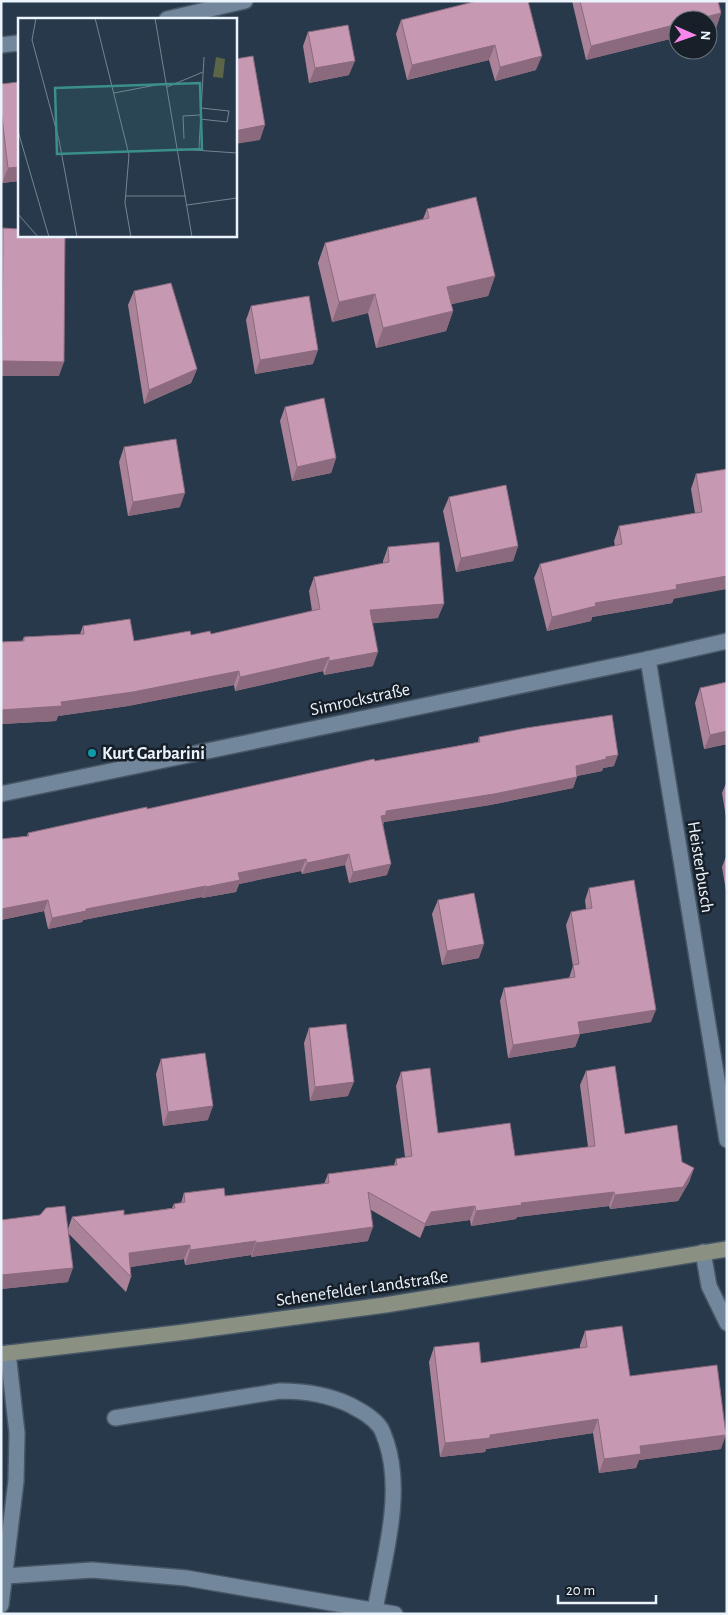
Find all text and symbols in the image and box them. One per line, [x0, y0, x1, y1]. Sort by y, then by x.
north arrow [668, 10, 718, 60]
inset map [18, 18, 236, 236]
text: N [698, 30, 712, 41]
street label: Simrockstraße [309, 681, 412, 719]
place label: Kurt Garbarini [102, 745, 205, 763]
marker: Kurt Garbarini [86, 747, 98, 759]
street label: Heisterbusch [684, 820, 716, 914]
street label: Schenefelder Landstraße [275, 1268, 449, 1310]
scale bar [558, 1572, 656, 1604]
text: 20 m [566, 1583, 595, 1598]

